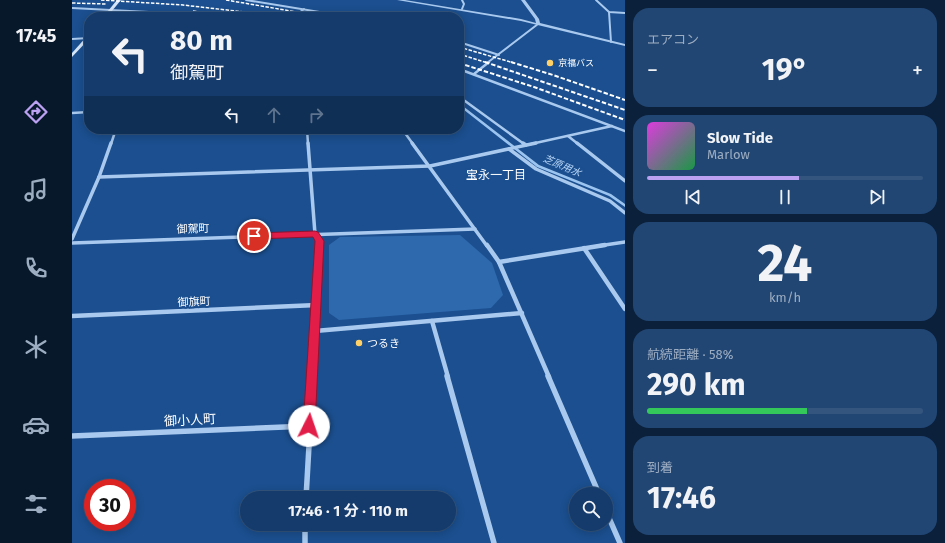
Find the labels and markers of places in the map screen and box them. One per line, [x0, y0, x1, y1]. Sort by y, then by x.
marker: 京福バス [545, 58, 555, 68]
place label: 京福バス [558, 58, 594, 68]
pin [237, 219, 271, 253]
place label: つるき [367, 337, 400, 350]
marker: つるき [354, 338, 364, 348]

